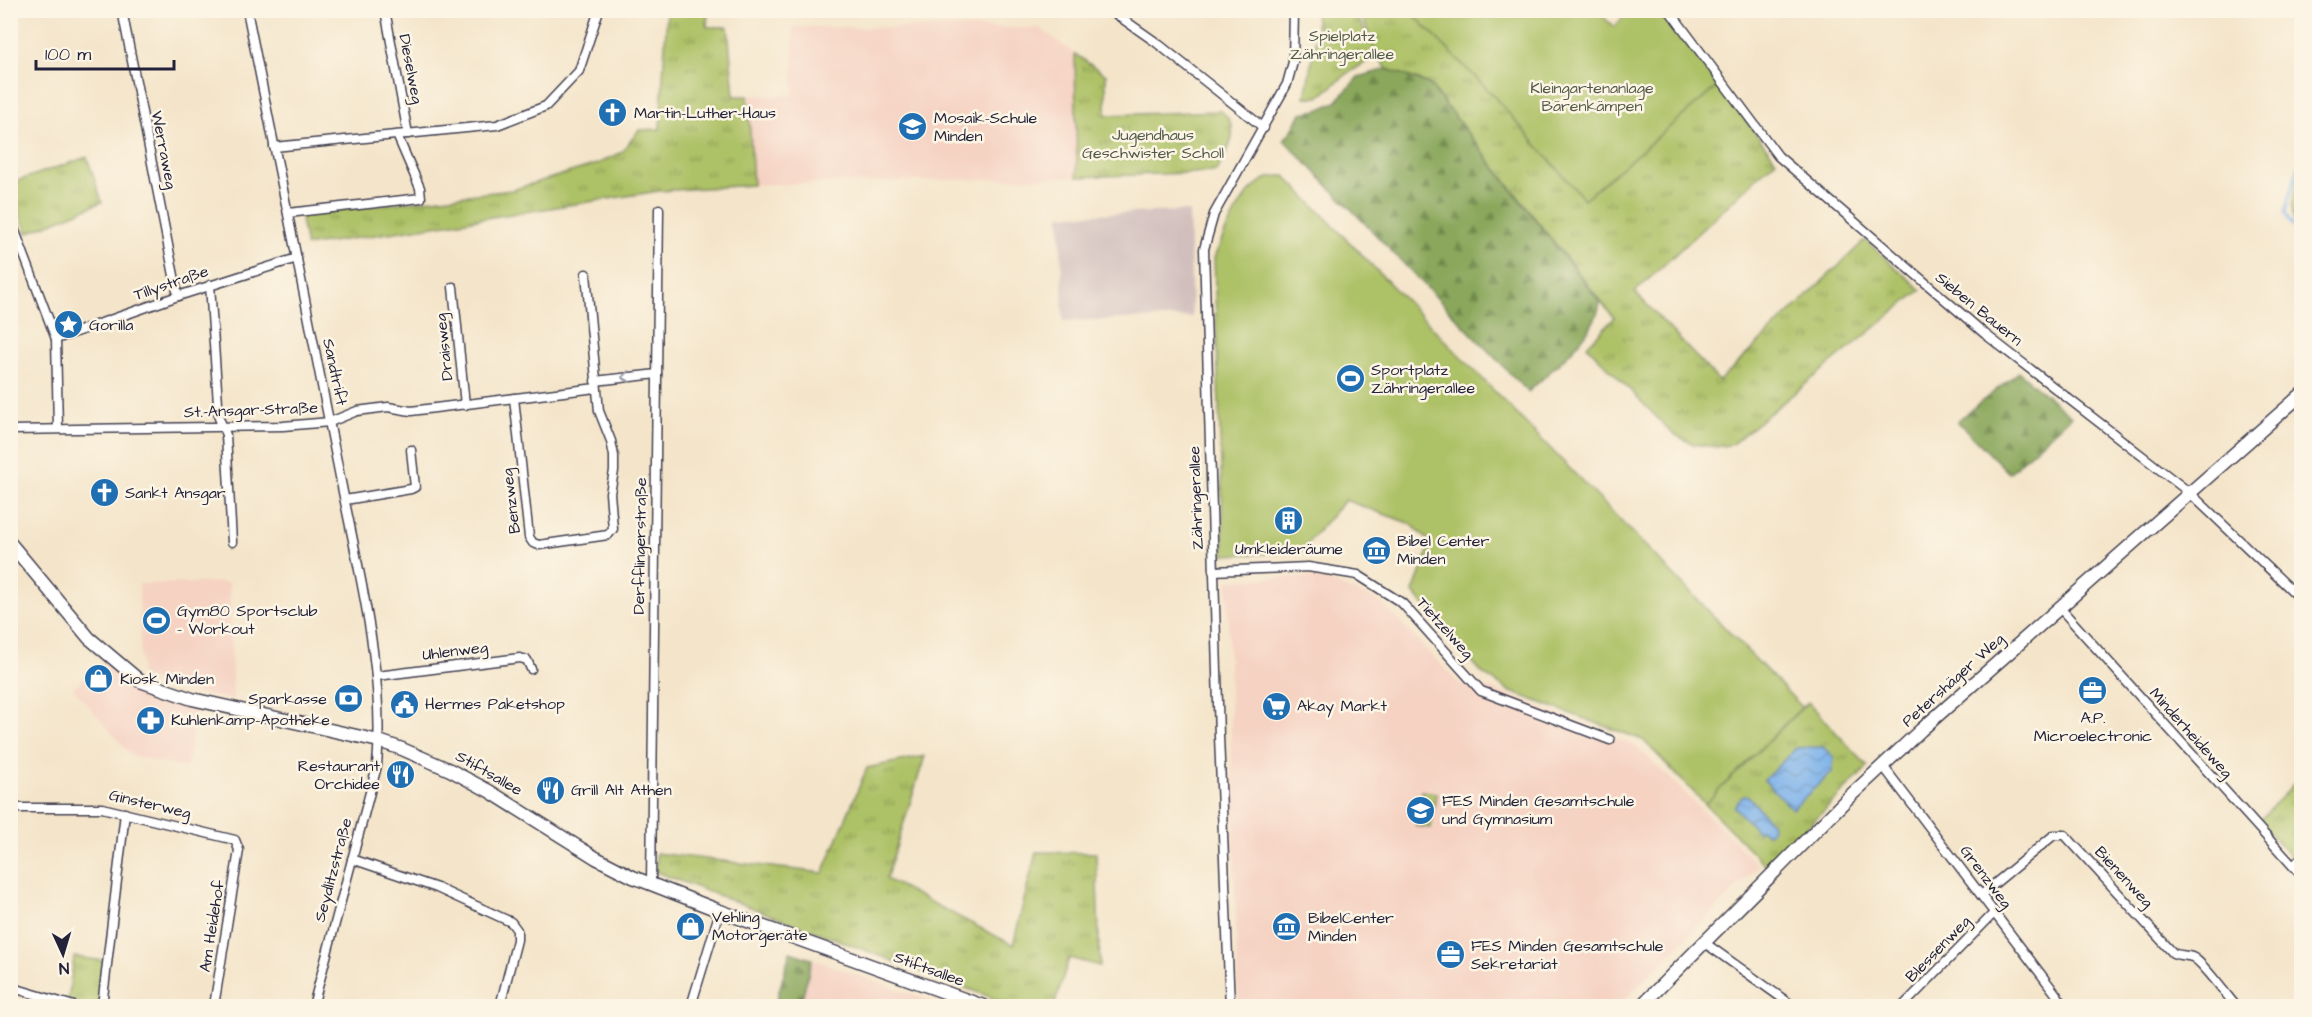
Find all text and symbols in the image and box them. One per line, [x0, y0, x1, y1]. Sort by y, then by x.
park label: Spielplatz Zähringerallee [1290, 25, 1394, 66]
street label: Dieselweg [392, 32, 429, 106]
scale bar [36, 33, 174, 71]
text: 100 m [45, 42, 91, 67]
park label: Kleingartenanlage Bärenkämpen [1530, 77, 1654, 117]
church icon: Martin-Luther-Haus [597, 97, 629, 129]
place label: Martin-Luther-Haus [634, 102, 776, 124]
place label: Mosaik-Schule Minden [934, 107, 1038, 147]
street label: Werraweg [145, 109, 182, 191]
school or university icon: Mosaik-Schule Minden [897, 111, 929, 143]
park label: Jugendhaus Geschwister Scholl [1082, 124, 1224, 164]
street label: Tillystraße [131, 260, 212, 307]
street label: Sieben Bauern [1931, 267, 2027, 351]
place icon: Gorilla [52, 309, 84, 341]
street label: Draisweg [430, 312, 459, 382]
place label: Gorilla [89, 314, 134, 336]
street label: Sandtrift [317, 336, 353, 408]
place label: Sportplatz Zähringerallee [1371, 359, 1475, 400]
sports icon: Sportplatz Zähringerallee [1334, 363, 1366, 395]
one-way arrow [621, 371, 630, 383]
street label: St.-Ansgar-Straße [184, 397, 319, 424]
street label: Zähringerallee [1183, 445, 1210, 550]
street label: Benzweg [496, 467, 527, 535]
church icon: Sankt Ansgar [88, 477, 120, 509]
street label: Derfflingerstraße [628, 477, 653, 615]
place label: Sankt Ansgar [125, 482, 226, 505]
building icon: Umkleideräume [1273, 505, 1305, 537]
place label: Bibel Center Minden [1397, 530, 1489, 570]
museum icon: Bibel Center Minden [1360, 534, 1392, 566]
place label: Umkleideräume [1235, 538, 1343, 560]
street label: Tietzelweg [1411, 592, 1479, 664]
place label: Gym80 Sportsclub - Workout [177, 600, 317, 640]
sports icon: Gym80 Sportsclub - Workout [140, 604, 172, 636]
street label: Petershäger Weg [1897, 628, 2010, 733]
street label: Uhlenweg [421, 636, 489, 667]
shop icon: Kiosk Minden [83, 663, 115, 695]
place label: Kiosk Minden [120, 668, 214, 690]
office icon: A.P. Microelectronic [2077, 674, 2109, 706]
bank icon: Sparkasse [332, 683, 364, 715]
street label: Minderheideweg [2144, 683, 2238, 784]
place label: Sparkasse [248, 688, 327, 710]
public building icon: Hermes Paketshop [388, 688, 420, 720]
supermarket icon: Akay Markt [1260, 690, 1292, 722]
place label: Hermes Paketshop [425, 693, 565, 715]
place label: Akay Markt [1297, 695, 1387, 718]
pharmacy icon: Kuhlenkamp-Apotheke [134, 704, 166, 736]
place label: A.P. Microelectronic [2034, 707, 2152, 747]
place label: Kuhlenkamp-Apotheke [171, 709, 330, 731]
street label: Stiftsallee [452, 745, 527, 801]
place label: Restaurant Orchidee [298, 755, 381, 795]
restaurant icon: Restaurant Orchidee [385, 759, 417, 791]
restaurant icon: Grill Alt Athen [534, 774, 566, 806]
place label: Grill Alt Athen [571, 779, 672, 801]
street label: Ginsterweg [107, 784, 193, 825]
place label: FES Minden Gesamtschule und Gymnasium [1442, 790, 1635, 831]
school or university icon: FES Minden Gesamtschule und Gymnasium [1405, 794, 1437, 826]
street label: Seydlitzstraße [309, 815, 358, 925]
street label: Grenzweg [1954, 841, 2017, 914]
street label: Bienenweg [2089, 841, 2158, 913]
street label: Am Heidehof [194, 878, 230, 974]
place label: Vehling Motorgeräte [712, 906, 808, 947]
place label: BibelCenter Minden [1308, 907, 1394, 947]
shop icon: Vehling Motorgeräte [675, 910, 707, 942]
museum icon: BibelCenter Minden [1271, 911, 1303, 943]
street label: Blessenweg [1901, 911, 1976, 988]
north arrow [33, 924, 93, 984]
place label: FES Minden Gesamtschule Sekretariat [1471, 935, 1664, 975]
office icon: FES Minden Gesamtschule Sekretariat [1434, 939, 1466, 971]
street label: Stiftsallee [891, 946, 968, 992]
text: N [58, 957, 70, 979]

